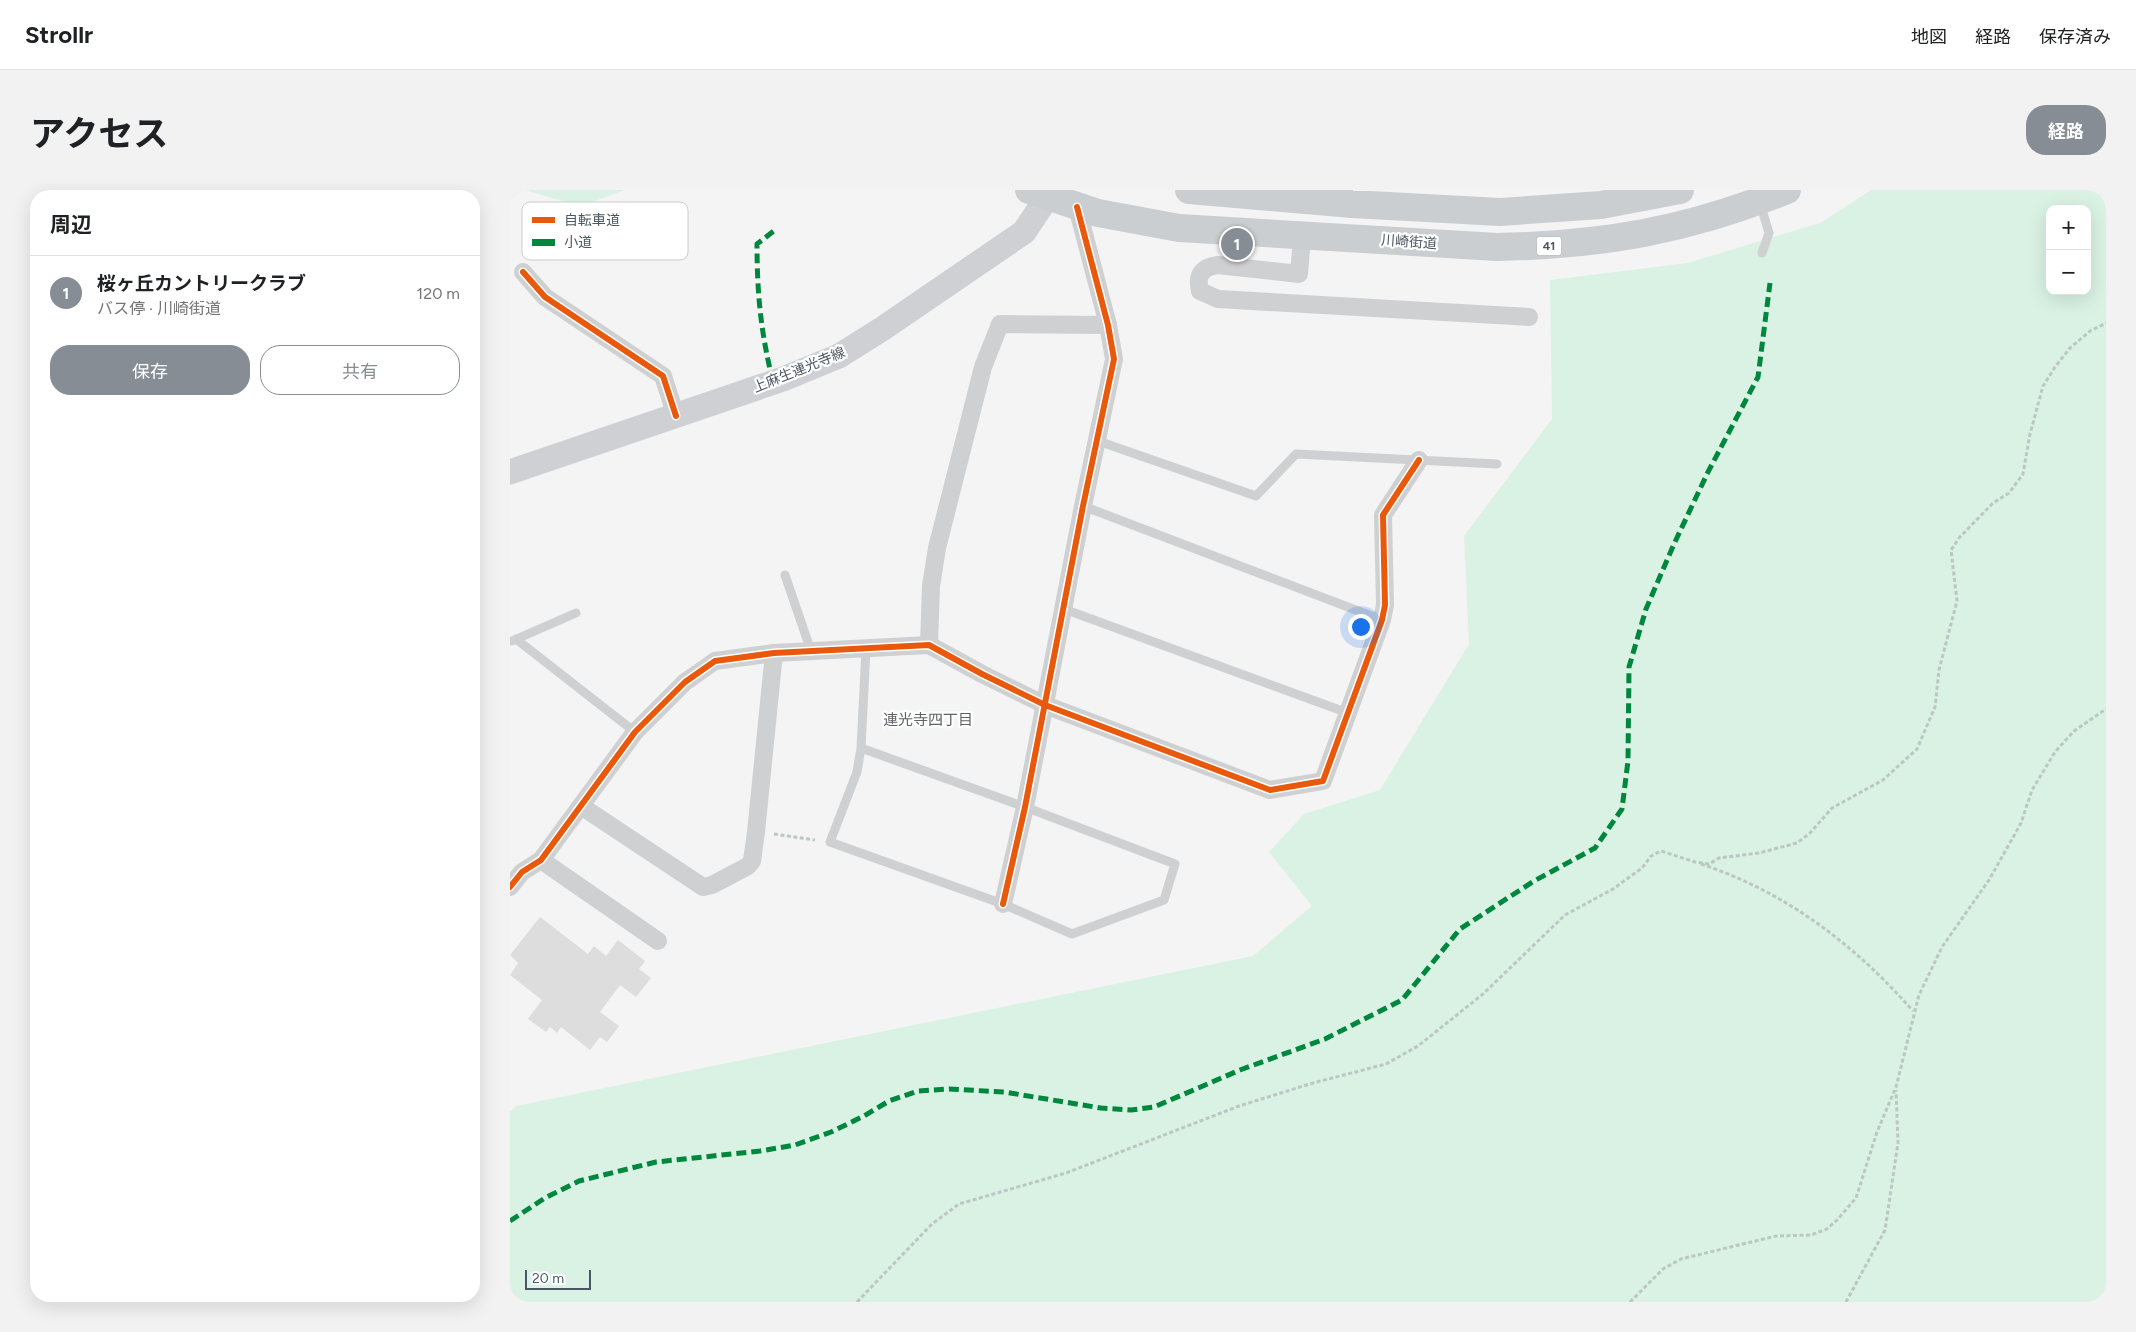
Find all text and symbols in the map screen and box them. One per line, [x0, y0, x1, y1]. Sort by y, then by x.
text: Strollr [25, 20, 93, 49]
text: 地図 [1911, 26, 1947, 48]
text: 経路 [1975, 26, 2011, 48]
text: 保存済み [2039, 26, 2111, 48]
button: 経路 [2026, 105, 2106, 155]
text: アクセス [30, 113, 168, 155]
legend [522, 202, 688, 260]
map controls [2046, 205, 2091, 295]
button: + [2046, 205, 2091, 250]
text: 周辺 [50, 212, 92, 237]
text: 自転車道 [564, 212, 620, 229]
pin: 1 [1221, 225, 1253, 263]
street label: 川崎街道 [1380, 232, 1438, 252]
text: 小道 [564, 234, 592, 251]
road number: 41 [1536, 236, 1562, 256]
button: − [2046, 250, 2091, 295]
text: 桜ヶ丘カントリークラブ [97, 272, 306, 295]
text: 1 [63, 284, 69, 303]
text: 120 m [417, 284, 460, 303]
text: バス停 · 川崎街道 [97, 299, 221, 318]
street label: 上麻生連光寺線 [750, 344, 848, 396]
button: 保存 [50, 345, 250, 395]
button: 共有 [260, 345, 460, 395]
your location [1348, 614, 1374, 640]
district label: 連光寺四丁目 [883, 711, 973, 729]
scale bar [525, 1267, 591, 1290]
text: 20 m [532, 1270, 564, 1287]

